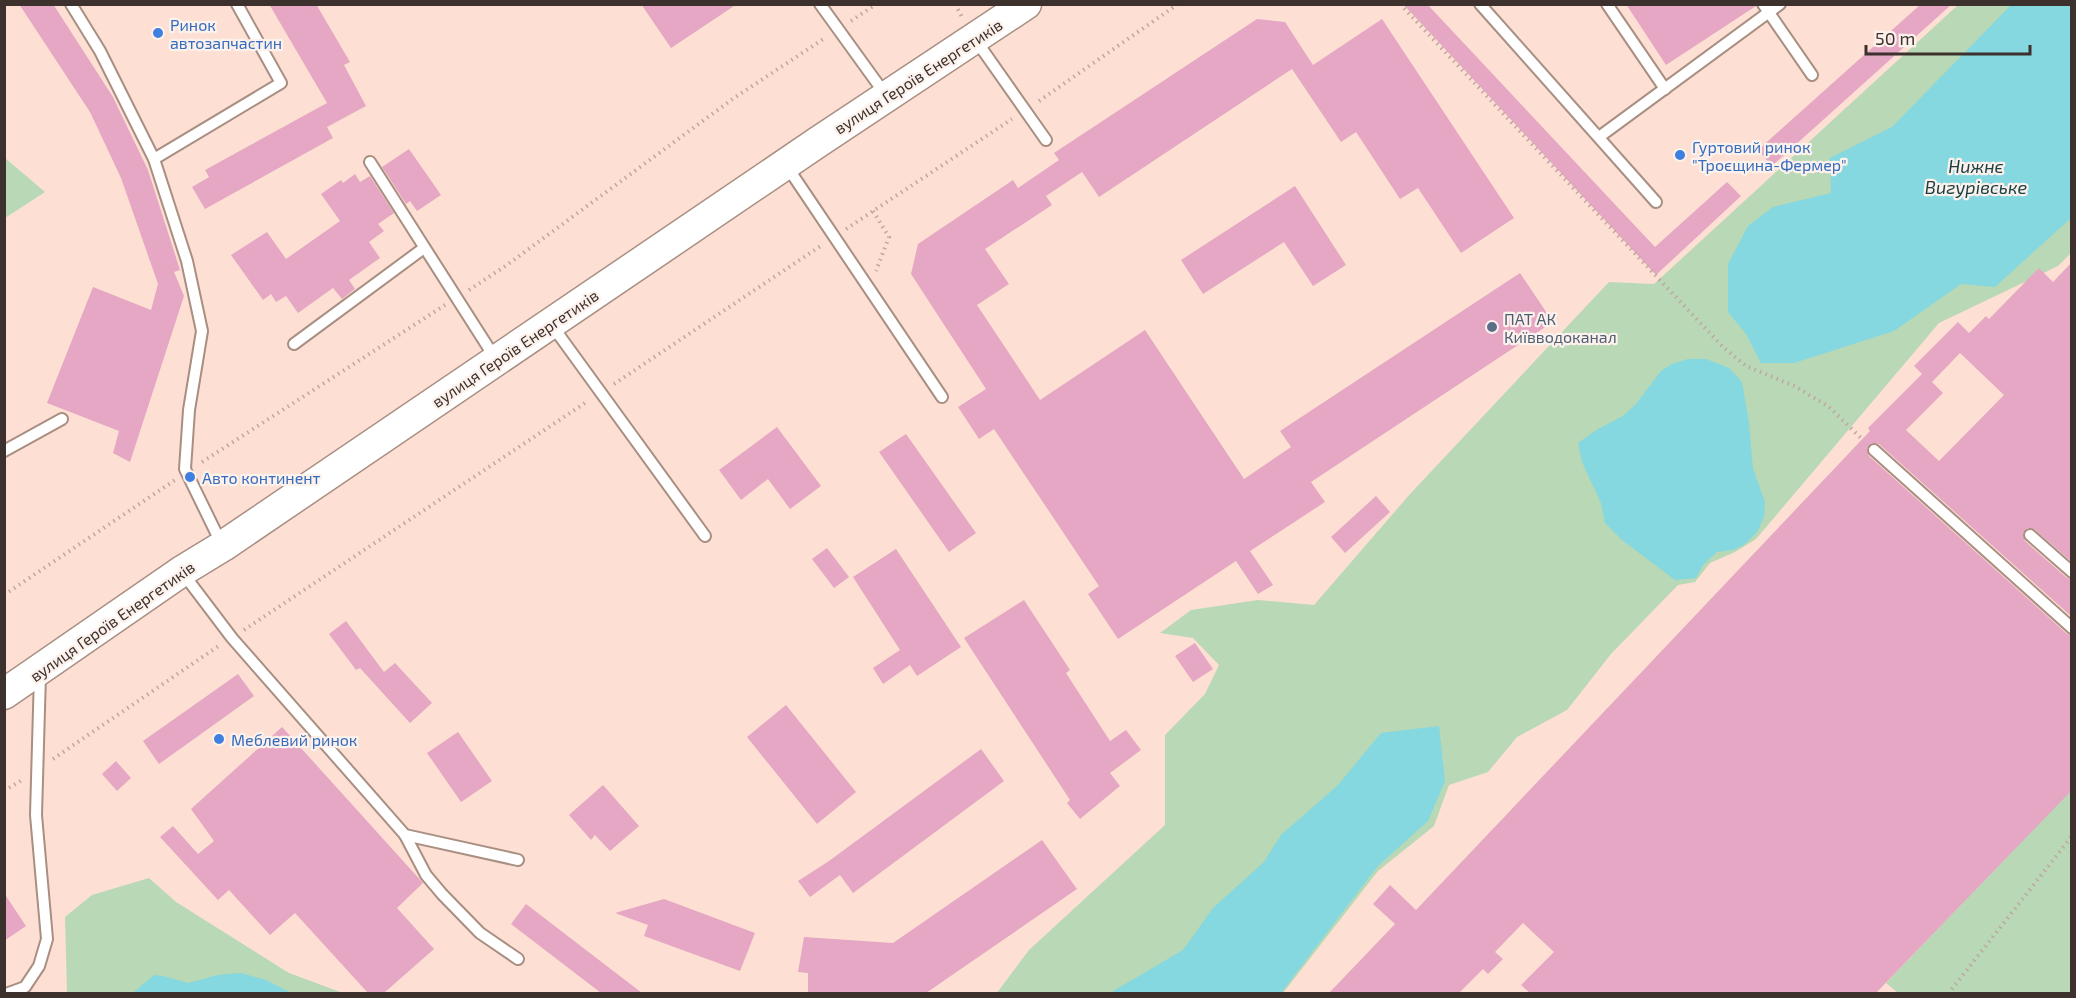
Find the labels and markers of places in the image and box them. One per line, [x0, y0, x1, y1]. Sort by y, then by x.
place label: Ринок автозапчастин [170, 15, 282, 52]
marker: Ринок автозапчастин [151, 26, 165, 40]
place label: Гуртовий ринок "Троєщина-Фермер" [1692, 137, 1847, 174]
marker: Гуртовий ринок "Троєщина-Фермер" [1673, 148, 1687, 162]
place label: ПАТ АК Київводоканал [1504, 309, 1617, 346]
marker: ПАТ АК Київводоканал [1485, 320, 1499, 334]
place label: Авто континент [202, 468, 321, 487]
marker: Авто континент [183, 470, 197, 484]
place label: Меблевий ринок [231, 730, 358, 749]
marker: Меблевий ринок [212, 732, 226, 746]

